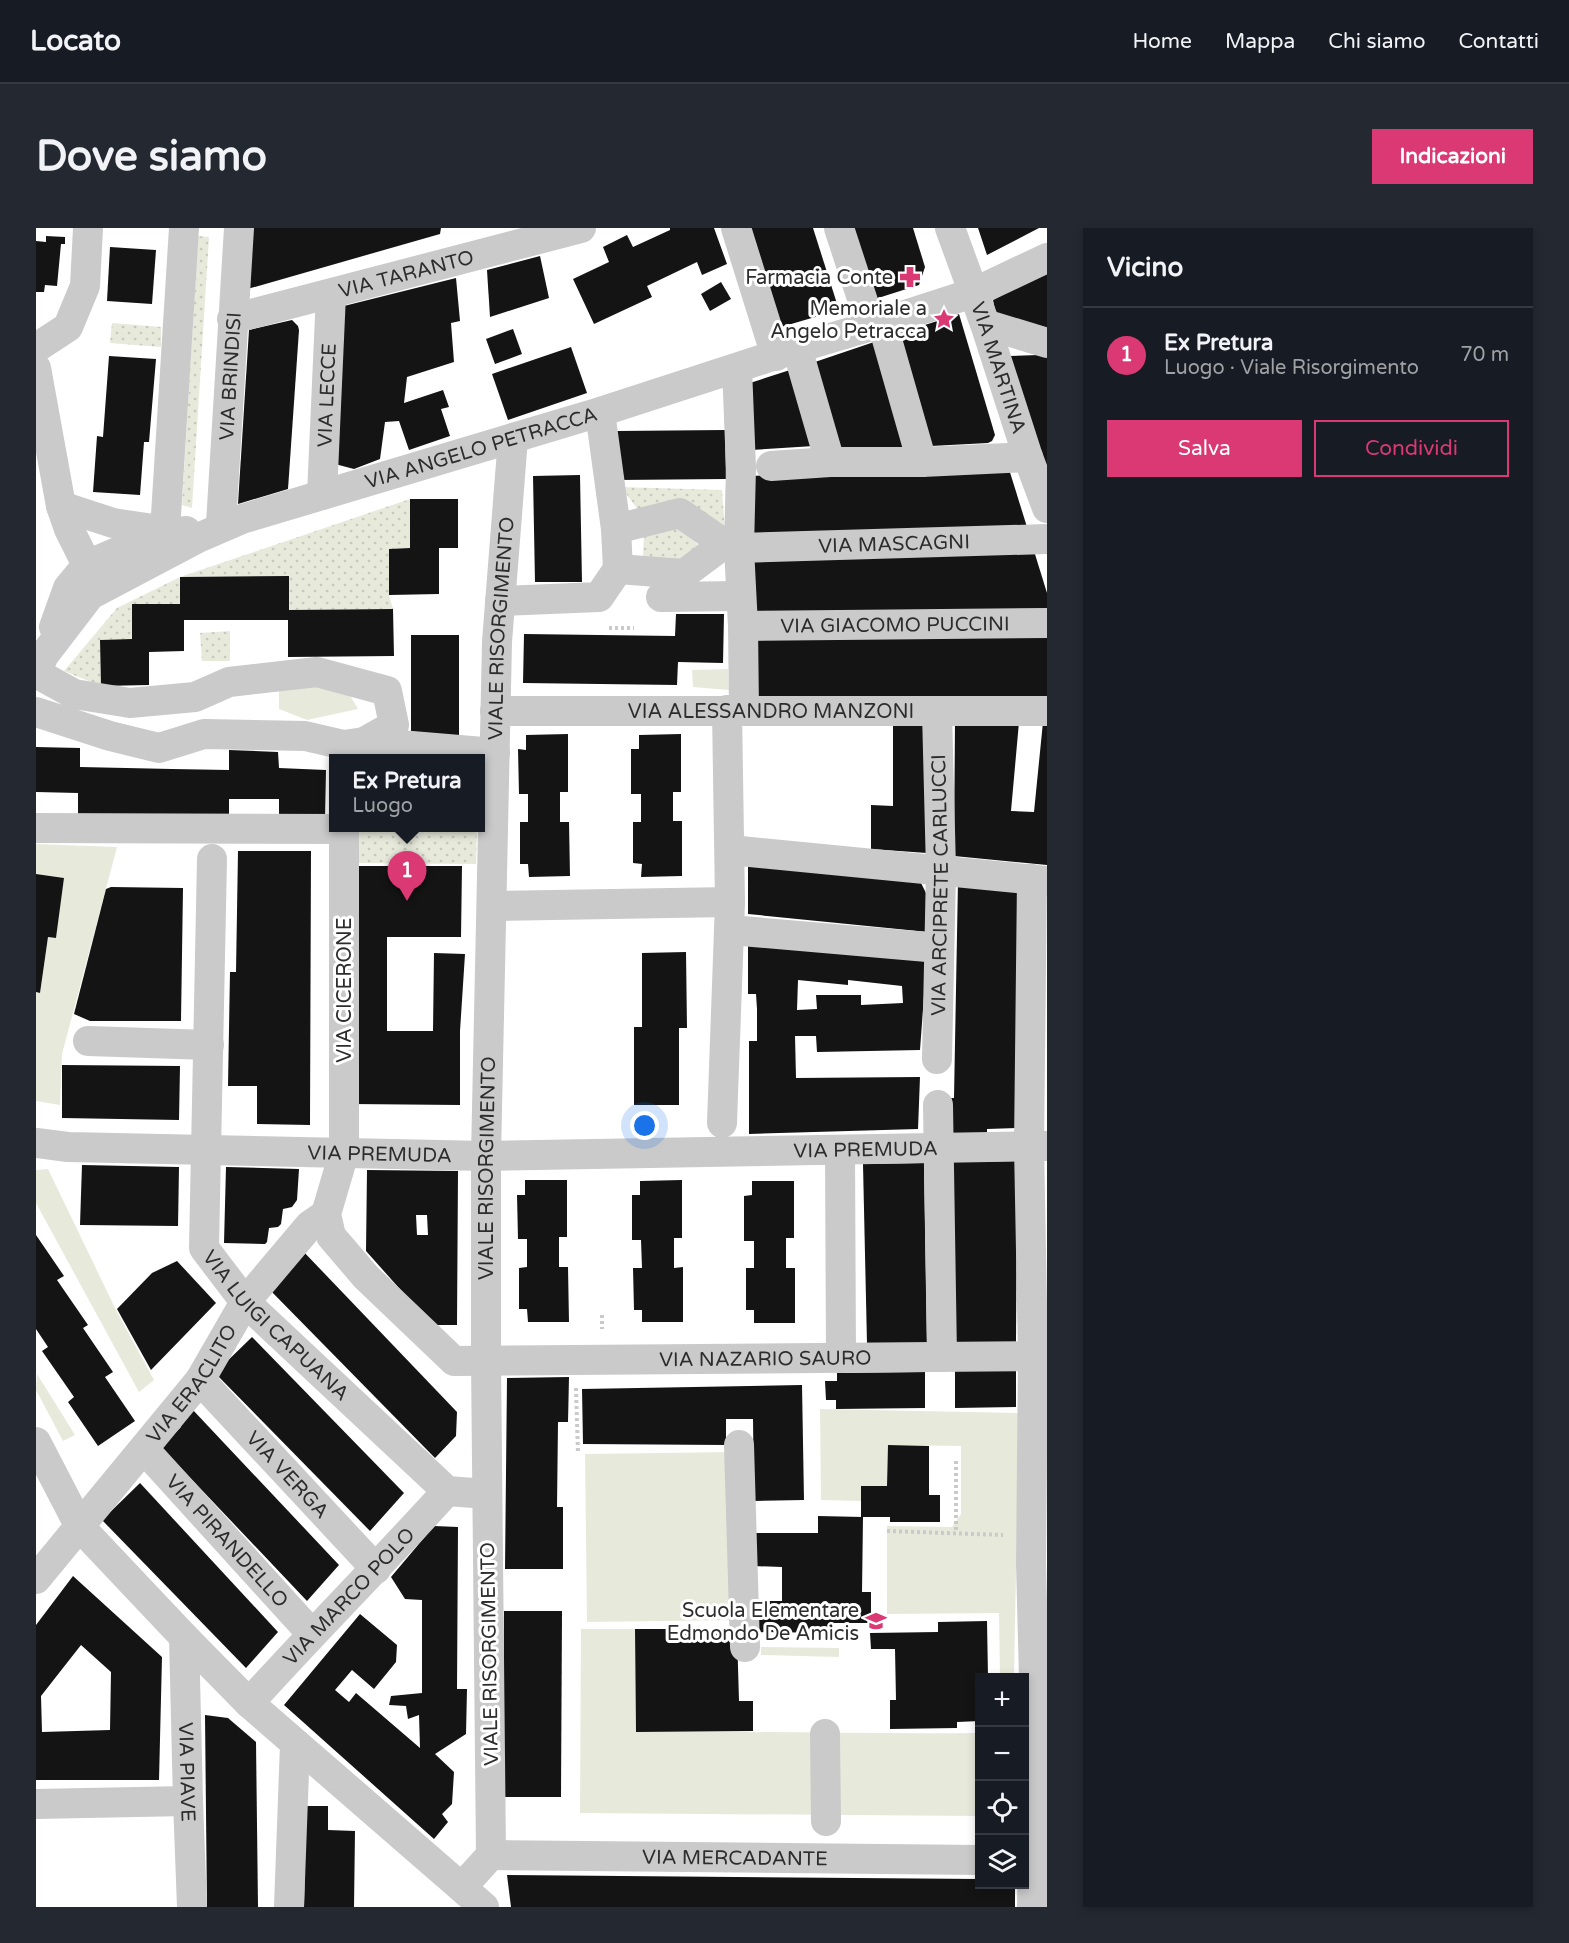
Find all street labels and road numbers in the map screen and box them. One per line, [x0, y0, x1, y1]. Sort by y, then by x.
street label: VIA TARANTO [336, 245, 477, 304]
street label: VIA MARTINA [965, 299, 1031, 437]
street label: VIA BRINDISI [215, 312, 247, 441]
street label: VIA LECCE [313, 343, 342, 448]
street label: VIA ANGELO PETRACCA [362, 402, 600, 495]
street label: VIALE RISORGIMENTO [484, 516, 520, 740]
street label: VIA MASCAGNI [818, 530, 970, 559]
street label: VIA GIACOMO PUCCINI [780, 612, 1010, 639]
street label: VIA ALESSANDRO MANZONI [628, 700, 914, 724]
street label: VIA ARCIPRETE CARLUCCI [927, 754, 954, 1016]
street label: VIA CICERONE [333, 917, 357, 1063]
street label: VIALE RISORGIMENTO [475, 1056, 501, 1280]
street label: VIA PREMUDA [793, 1137, 938, 1164]
street label: VIA PREMUDA [307, 1141, 452, 1168]
street label: VIA LUIGI CAPUANA [197, 1246, 354, 1406]
street label: VIA ERACLITO [142, 1320, 242, 1449]
street label: VIA NAZARIO SAURO [659, 1346, 872, 1372]
street label: VIA VERGA [241, 1426, 334, 1524]
street label: VIA PIRANDELLO [160, 1470, 293, 1613]
street label: VIA MARCO POLO [279, 1523, 420, 1671]
street label: VIALE RISORGIMENTO [476, 1542, 504, 1766]
street label: VIA PIAVE [173, 1722, 200, 1822]
street label: VIA MERCADANTE [642, 1846, 828, 1871]

